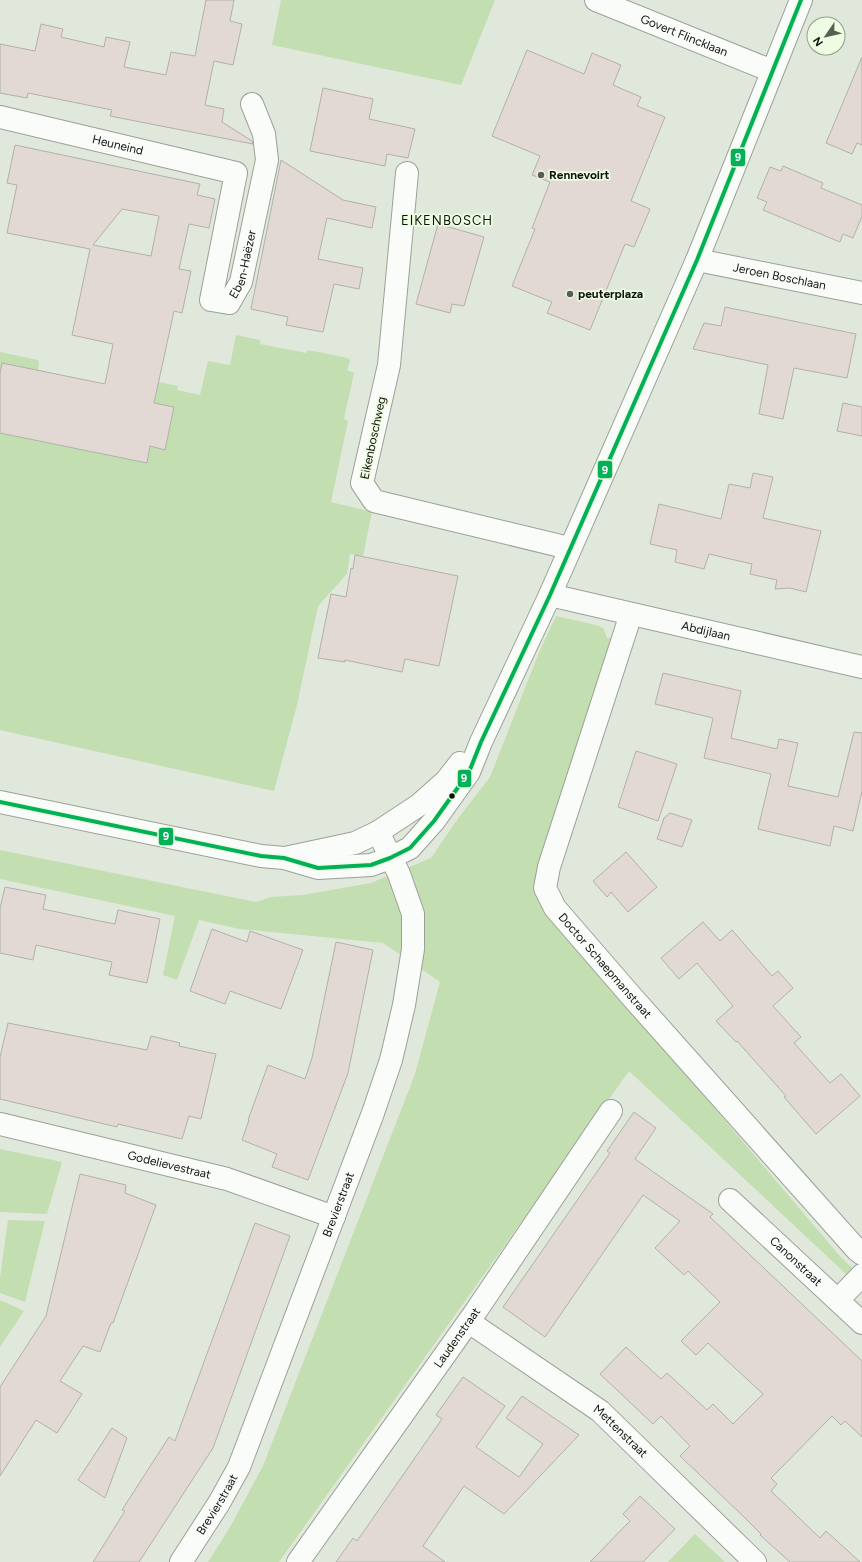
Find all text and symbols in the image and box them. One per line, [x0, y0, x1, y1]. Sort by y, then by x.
street label: Govert Flincklaan [638, 12, 730, 59]
north arrow [806, 16, 846, 56]
text: N [810, 34, 826, 48]
street label: Heuneind [91, 132, 145, 158]
line badge: 9 [730, 148, 746, 167]
text: 9 [735, 151, 741, 164]
place label: Rennevoirt [549, 168, 610, 182]
marker: Rennevoirt [536, 170, 546, 180]
district label: EIKENBOSCH [401, 213, 493, 228]
street label: Eben-Haëzer [226, 229, 259, 301]
street label: Jeroen Boschlaan [732, 260, 827, 293]
place label: peuterplaza [578, 287, 643, 301]
marker: peuterplaza [565, 289, 575, 299]
street label: Eikenboschweg [357, 395, 389, 481]
line badge: 9 [597, 460, 613, 479]
text: 9 [602, 464, 608, 477]
street label: Abdijlaan [680, 619, 732, 643]
line badge: 9 [457, 769, 472, 788]
text: 9 [461, 772, 467, 785]
unlabelled marker [447, 791, 457, 801]
line badge: 9 [158, 827, 174, 846]
text: 9 [163, 830, 169, 843]
street label: Doctor Schaepmanstraat [556, 910, 655, 1021]
street label: Godelievestraat [126, 1148, 213, 1182]
street label: Brevierstraat [320, 1170, 357, 1239]
street label: Canonstraat [767, 1234, 825, 1289]
street label: Laudenstraat [431, 1305, 483, 1370]
street label: Mettenstraat [591, 1402, 651, 1461]
street label: Brevierstraat [193, 1471, 241, 1537]

